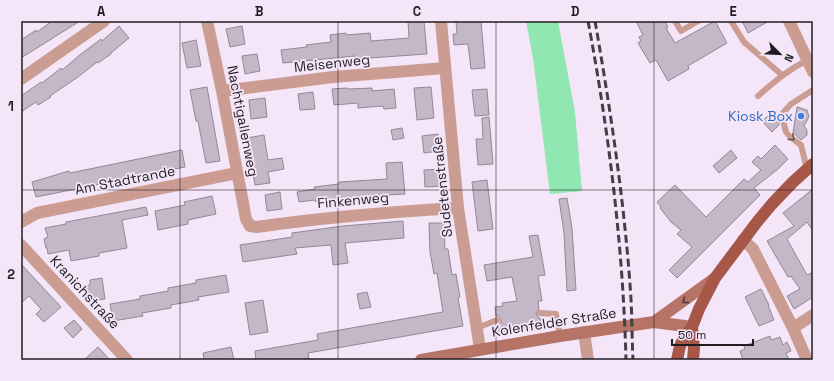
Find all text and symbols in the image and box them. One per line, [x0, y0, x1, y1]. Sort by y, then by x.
text: A [97, 3, 106, 20]
text: B [255, 3, 264, 20]
text: C [413, 3, 421, 20]
text: D [571, 3, 580, 20]
text: E [729, 3, 737, 20]
north arrow [760, 34, 800, 74]
street label: Meisenweg [293, 50, 371, 76]
text: N [781, 52, 797, 64]
street label: Nachtigallenweg [223, 64, 263, 178]
text: 1 [8, 98, 14, 115]
place label: Kiosk Box [728, 107, 793, 125]
marker: Kiosk Box [796, 111, 806, 121]
one-way arrow [787, 133, 795, 140]
street label: Sudetenstraße [428, 136, 456, 238]
street label: Am Stadtrande [73, 161, 177, 199]
street label: Finkenweg [316, 188, 390, 212]
street label: Kranichstraße [46, 251, 124, 333]
text: 2 [7, 266, 15, 283]
one-way arrow [682, 296, 689, 303]
street label: Kolenfelder Straße [490, 303, 618, 341]
scale bar [672, 321, 753, 347]
text: 50 m [678, 327, 706, 343]

